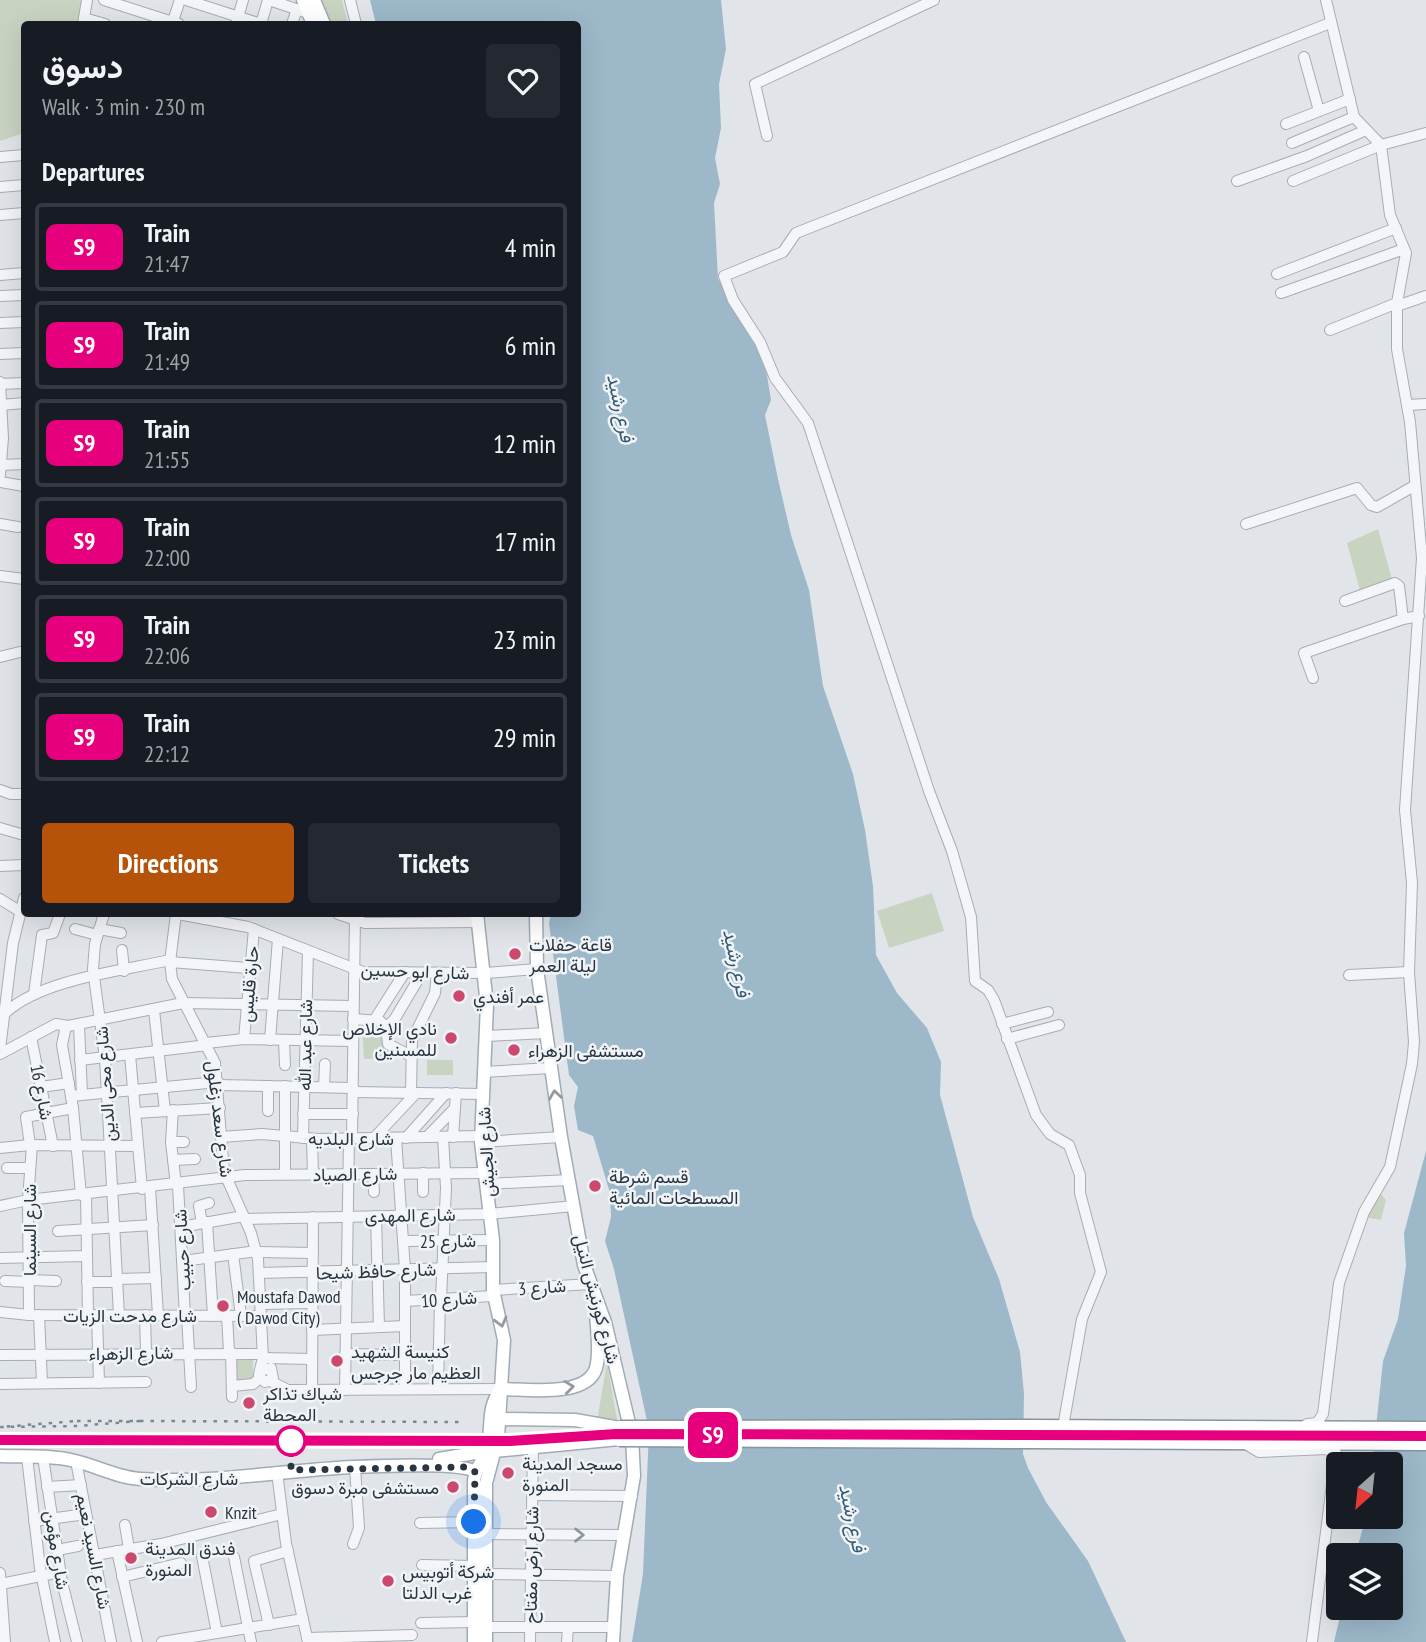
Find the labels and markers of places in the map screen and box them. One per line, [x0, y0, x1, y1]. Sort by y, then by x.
place label: قاعة حفلات ليلة العمر [528, 933, 612, 977]
marker: قاعة حفلات ليلة العمر [507, 946, 523, 962]
place label: عمر أفندي [473, 985, 544, 1012]
marker: عمر أفندي [451, 988, 467, 1004]
place label: نادي الإخلاص للمسنين [342, 1017, 437, 1061]
marker: نادي الإخلاص للمسنين [443, 1030, 459, 1046]
place label: مستشفى الزهراء [528, 1039, 644, 1062]
marker: مستشفى الزهراء [506, 1042, 522, 1058]
place label: قسم شرطة المسطحات المائية [609, 1165, 738, 1209]
marker: قسم شرطة المسطحات المائية [587, 1178, 603, 1194]
place label: Moustafa Dawod ( Dawod City) [237, 1285, 341, 1329]
marker: Moustafa Dawod ( Dawod City) [215, 1298, 231, 1314]
place label: كنيسة الشهيد العظيم مار جرجس [351, 1340, 481, 1385]
marker: كنيسة الشهيد العظيم مار جرجس [329, 1353, 345, 1369]
place label: شباك تذاكر المحطة [262, 1382, 342, 1426]
marker: شباك تذاكر المحطة [241, 1395, 257, 1411]
unlabelled marker [276, 1426, 306, 1456]
place label: مسجد المدينة المنورة [522, 1452, 623, 1496]
marker: مسجد المدينة المنورة [500, 1465, 516, 1481]
place label: مستشفى مبرة دسوق [291, 1476, 439, 1499]
marker: مستشفى مبرة دسوق [445, 1479, 461, 1495]
place label: Knzit [225, 1501, 257, 1524]
marker: Knzit [203, 1504, 219, 1520]
place label: فندق المدينة المنورة [145, 1537, 235, 1581]
marker: فندق المدينة المنورة [123, 1550, 139, 1566]
place label: شركة أتوبيس غرب الدلتا [402, 1560, 494, 1604]
marker: شركة أتوبيس غرب الدلتا [380, 1573, 396, 1589]

